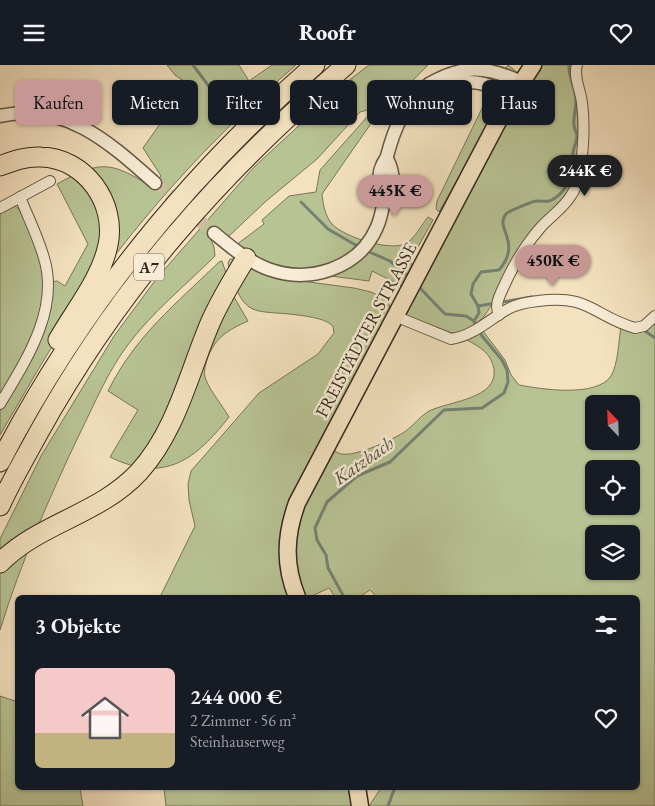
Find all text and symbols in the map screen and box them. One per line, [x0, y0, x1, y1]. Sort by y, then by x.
text: Roofr [299, 18, 356, 47]
icon: menu [20, 19, 48, 47]
icon: heart [607, 19, 635, 47]
chip: Kaufen [15, 80, 102, 125]
chip: Mieten [112, 80, 198, 125]
chip: Filter [208, 80, 280, 125]
chip: Neu [290, 80, 357, 125]
chip: Wohnung [367, 80, 472, 125]
chip: Haus [482, 80, 555, 125]
pin: 244K € [544, 155, 626, 197]
text: 244K € [558, 160, 612, 181]
pin: 445K € [354, 175, 436, 217]
text: 445K € [368, 180, 422, 201]
street label: FREISTÄDTER STRASSE [310, 238, 421, 421]
pin: 450K € [512, 245, 594, 287]
text: 450K € [526, 250, 580, 271]
road number: A7 [134, 253, 164, 281]
north arrow [585, 395, 640, 450]
map controls [585, 395, 640, 580]
water label: Katzbach [327, 430, 399, 491]
button: locate [585, 460, 640, 515]
button: layers [585, 525, 640, 580]
icon: filters [592, 611, 620, 639]
text: 3 Objekte [35, 612, 121, 639]
text: 244 000 € [190, 683, 282, 710]
icon: home [75, 688, 135, 748]
icon: heart [592, 704, 620, 732]
text: 2 Zimmer · 56 m² [190, 710, 296, 731]
text: Steinhauserweg [190, 731, 285, 752]

